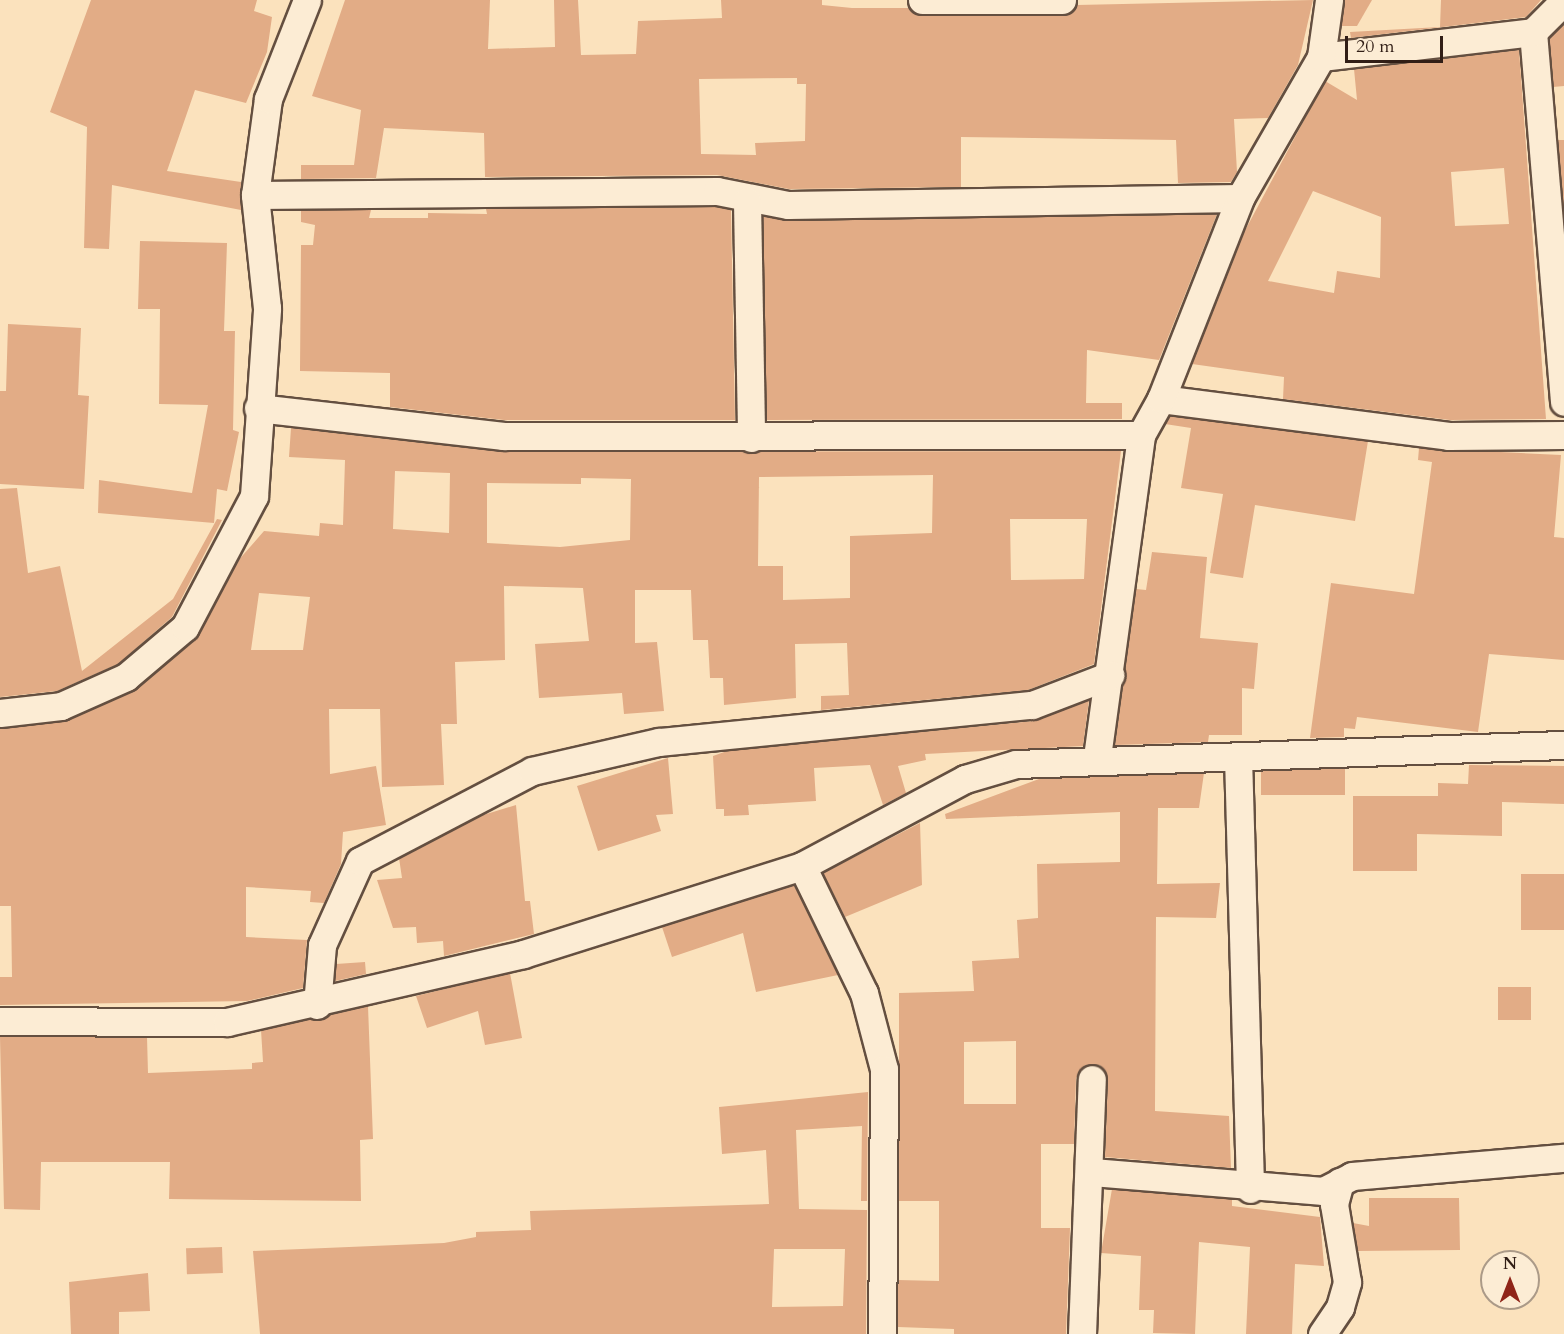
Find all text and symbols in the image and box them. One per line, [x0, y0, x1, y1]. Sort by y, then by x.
scale bar [1348, 24, 1446, 62]
text: 20 m [1356, 34, 1395, 59]
north arrow [1480, 1250, 1540, 1310]
text: N [1503, 1253, 1517, 1275]

